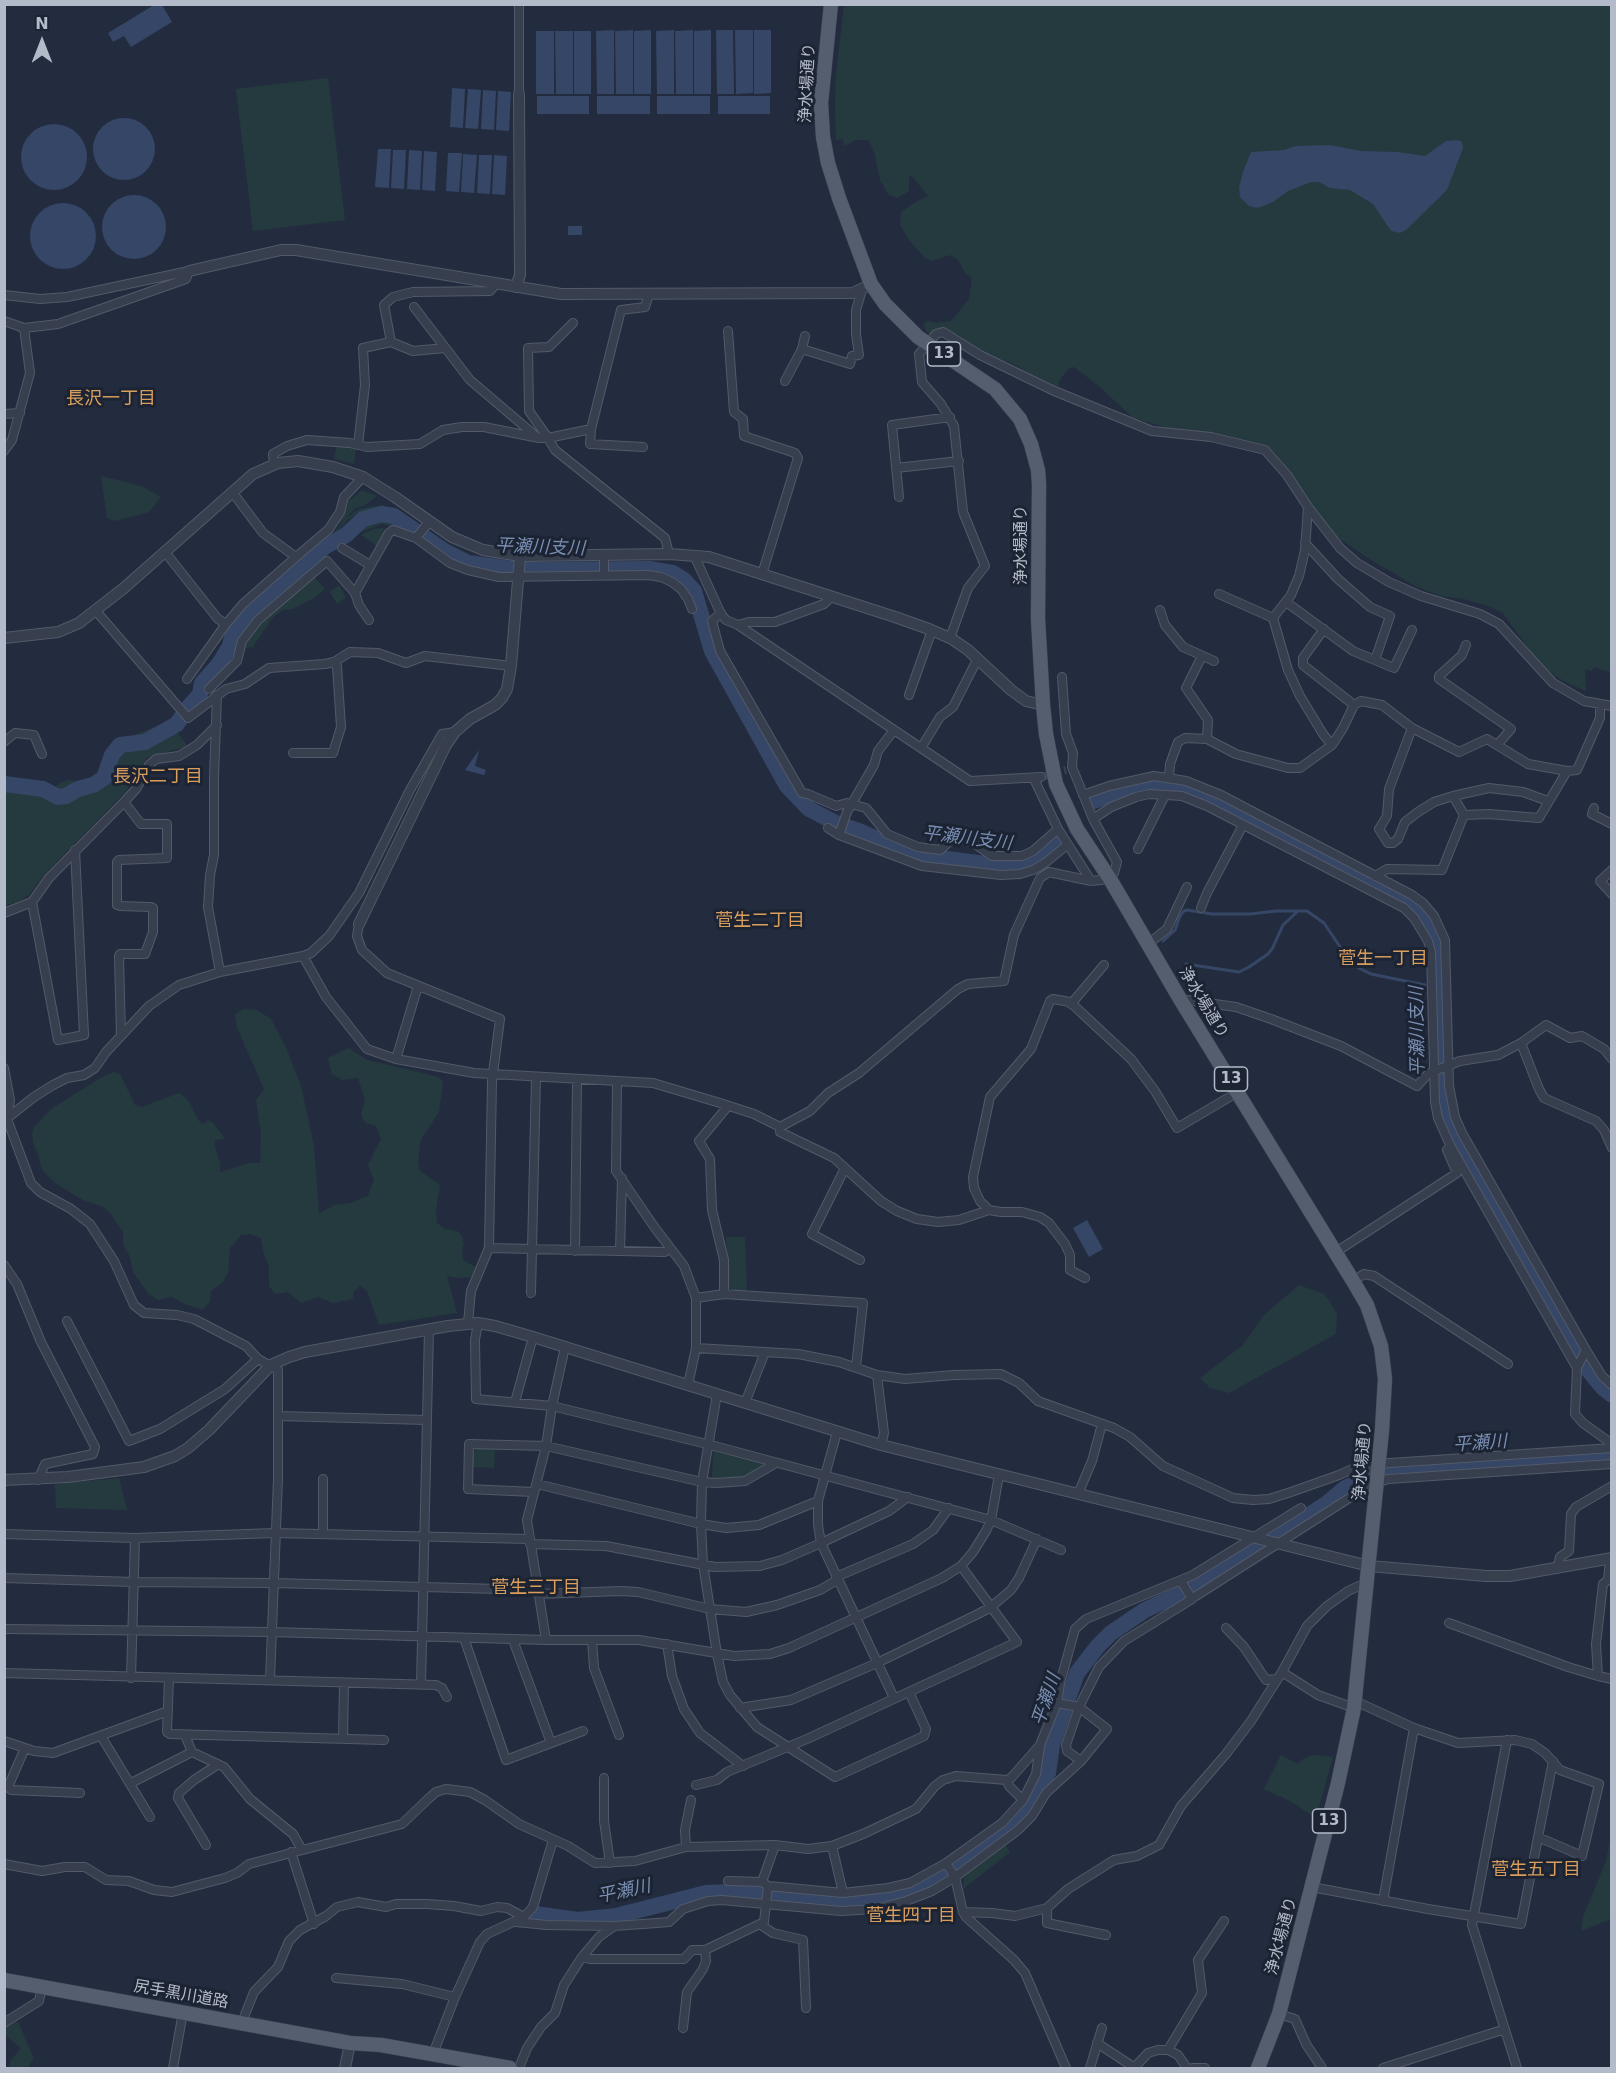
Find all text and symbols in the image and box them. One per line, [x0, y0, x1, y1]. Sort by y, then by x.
north arrow [12, 12, 72, 72]
text: N [35, 14, 49, 33]
street label: 浄水場通り [796, 43, 820, 123]
road number: 13 [928, 342, 960, 366]
district label: 長沢一丁目 [66, 388, 156, 410]
street label: 浄水場通り [1012, 505, 1032, 585]
water label: 平瀬川支川 [495, 536, 585, 560]
district label: 長沢二丁目 [113, 766, 203, 788]
water label: 平瀬川支川 [921, 823, 1013, 855]
district label: 菅生二丁目 [715, 910, 805, 932]
district label: 菅生一丁目 [1338, 948, 1428, 970]
street label: 浄水場通り [1174, 964, 1232, 1042]
water label: 平瀬川支川 [1406, 986, 1430, 1076]
road number: 13 [1214, 1067, 1248, 1091]
street label: 浄水場通り [1350, 1420, 1376, 1502]
water label: 平瀬川 [1452, 1431, 1508, 1457]
district label: 菅生三丁目 [491, 1577, 581, 1599]
water label: 平瀬川 [1028, 1671, 1066, 1729]
road number: 13 [1312, 1809, 1346, 1833]
district label: 菅生五丁目 [1491, 1859, 1581, 1881]
water label: 平瀬川 [595, 1876, 653, 1908]
street label: 浄水場通り [1262, 1895, 1302, 1977]
district label: 菅生四丁目 [866, 1905, 956, 1927]
street label: 尻手黒川道路 [132, 1977, 230, 2013]

